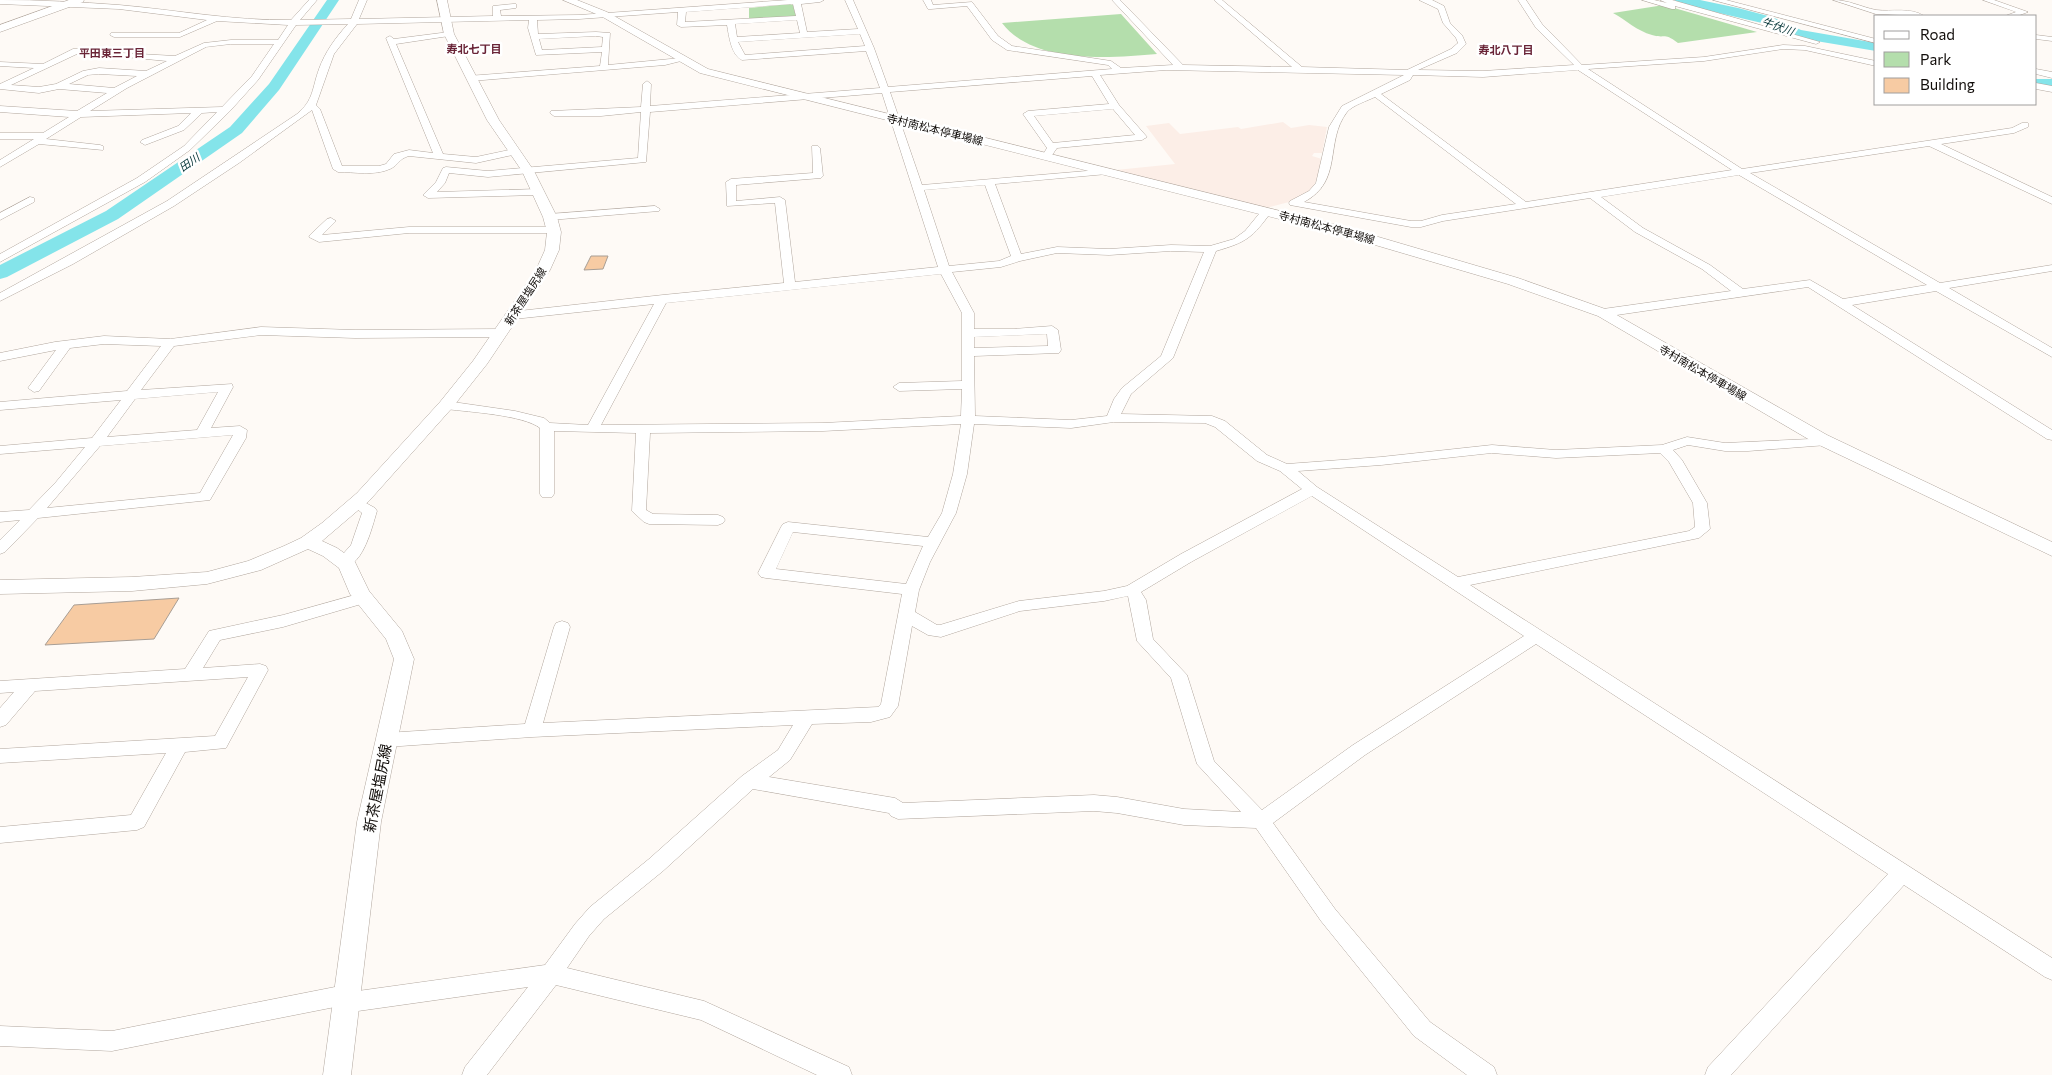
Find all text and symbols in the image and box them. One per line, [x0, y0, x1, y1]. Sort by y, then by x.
water label: 牛伏川 [1760, 14, 1797, 38]
legend [1874, 15, 2037, 105]
text: Road [1920, 25, 1955, 43]
district label: 寿北七丁目 [447, 42, 502, 55]
district label: 寿北八丁目 [1479, 43, 1534, 56]
district label: 平田東三丁目 [79, 46, 145, 59]
text: Park [1920, 50, 1951, 68]
text: Building [1920, 75, 1975, 93]
street label: 寺村南松本停車場線 [885, 111, 985, 147]
water label: 田川 [176, 150, 203, 174]
street label: 寺村南松本停車場線 [1278, 208, 1376, 246]
street label: 新茶屋塩尻線 [502, 265, 548, 327]
street label: 寺村南松本停車場線 [1657, 342, 1749, 402]
street label: 新茶屋塩尻線 [360, 742, 394, 834]

